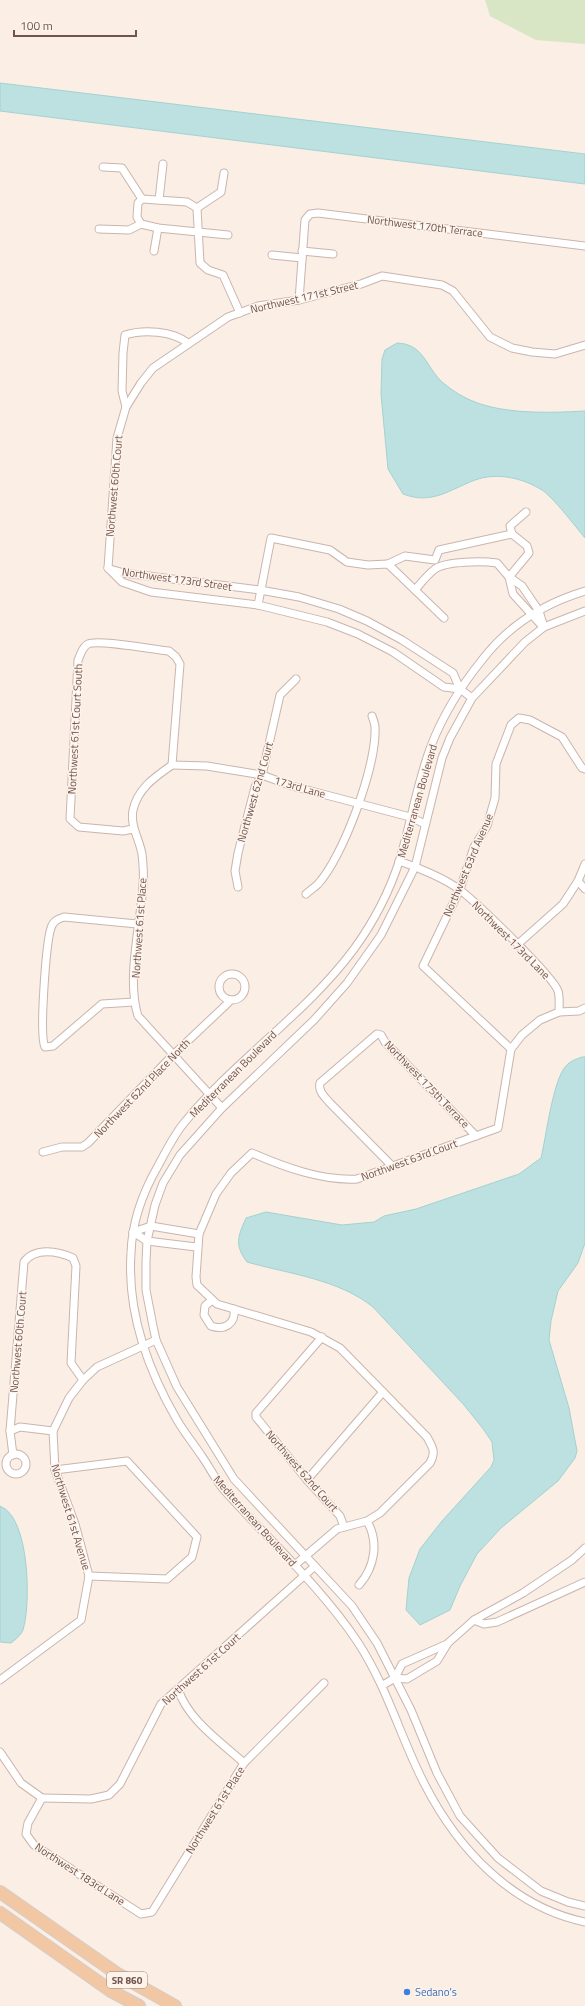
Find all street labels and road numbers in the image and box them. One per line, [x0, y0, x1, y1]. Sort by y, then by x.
street label: Northwest 170th Terrace [366, 211, 484, 241]
street label: Northwest 171st Street [248, 277, 360, 317]
street label: Northwest 60th Court [102, 435, 126, 537]
street label: Northwest 173rd Street [121, 563, 233, 595]
street label: Northwest 61st Court South [64, 663, 86, 795]
street label: Northwest 62nd Court [233, 740, 277, 844]
street label: Mediterranean Boulevard [393, 742, 441, 860]
street label: 173rd Lane [273, 772, 328, 802]
street label: Northwest 63rd Avenue [439, 811, 497, 919]
street label: Northwest 61st Place [128, 877, 151, 979]
street label: Northwest 173rd Lane [468, 897, 554, 983]
street label: Mediterranean Boulevard [186, 1027, 280, 1121]
street label: Northwest 62nd Place North [90, 1035, 194, 1141]
street label: Northwest 175th Terrace [381, 1037, 473, 1132]
street label: Northwest 63rd Court [359, 1135, 460, 1185]
street label: Northwest 60th Court [6, 1291, 30, 1393]
street label: Northwest 62nd Court [262, 1427, 342, 1515]
street label: Northwest 61st Avenue [47, 1462, 95, 1572]
street label: Mediterranean Boulevard [210, 1472, 300, 1570]
street label: Northwest 61st Court [158, 1629, 244, 1709]
street label: Northwest 61st Place [182, 1763, 249, 1857]
street label: Northwest 183rd Lane [32, 1839, 129, 1909]
road number: SR 860 [107, 1972, 147, 1988]

